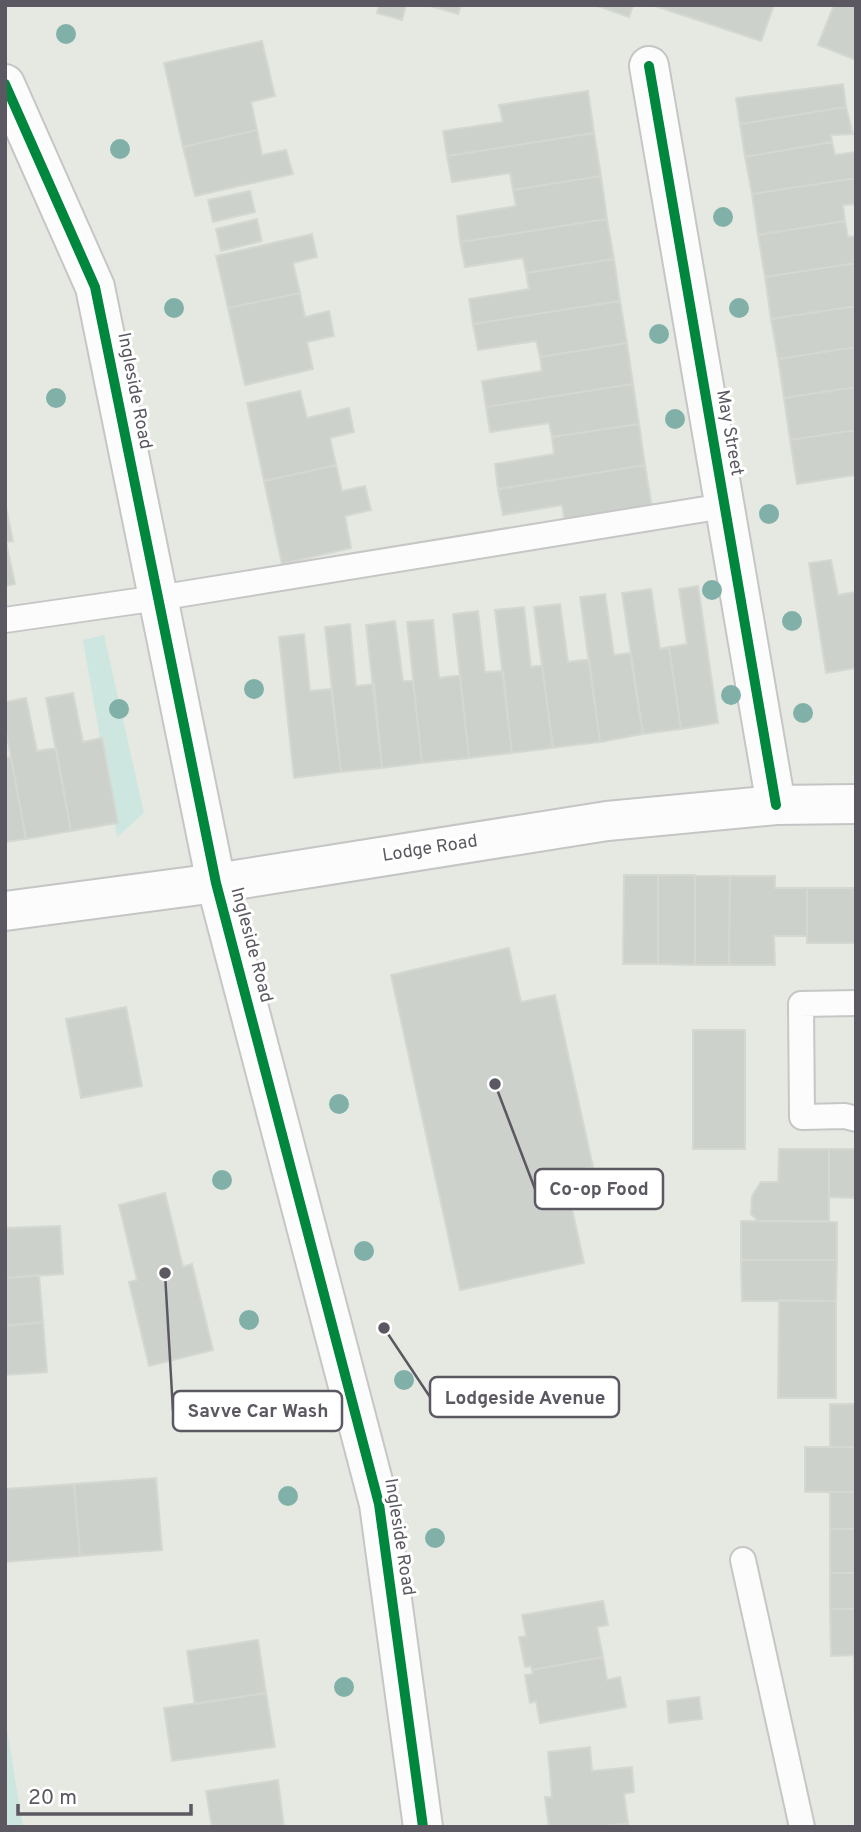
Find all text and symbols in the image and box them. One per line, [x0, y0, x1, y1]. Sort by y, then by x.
street label: Ingleside Road [111, 331, 157, 451]
street label: May Street [710, 388, 748, 478]
street label: Lodge Road [381, 830, 479, 868]
street label: Ingleside Road [225, 885, 277, 1005]
callout: Co-op Food [535, 1169, 663, 1209]
text: Co-op Food [549, 1178, 649, 1202]
callout: Lodgeside Avenue [430, 1377, 619, 1417]
text: Lodgeside Avenue [445, 1387, 605, 1411]
callout: Savve Car Wash [173, 1391, 342, 1431]
text: Savve Car Wash [188, 1400, 328, 1424]
street label: Ingleside Road [378, 1477, 420, 1597]
scale bar [18, 1772, 191, 1816]
text: 20 m [28, 1785, 77, 1812]

